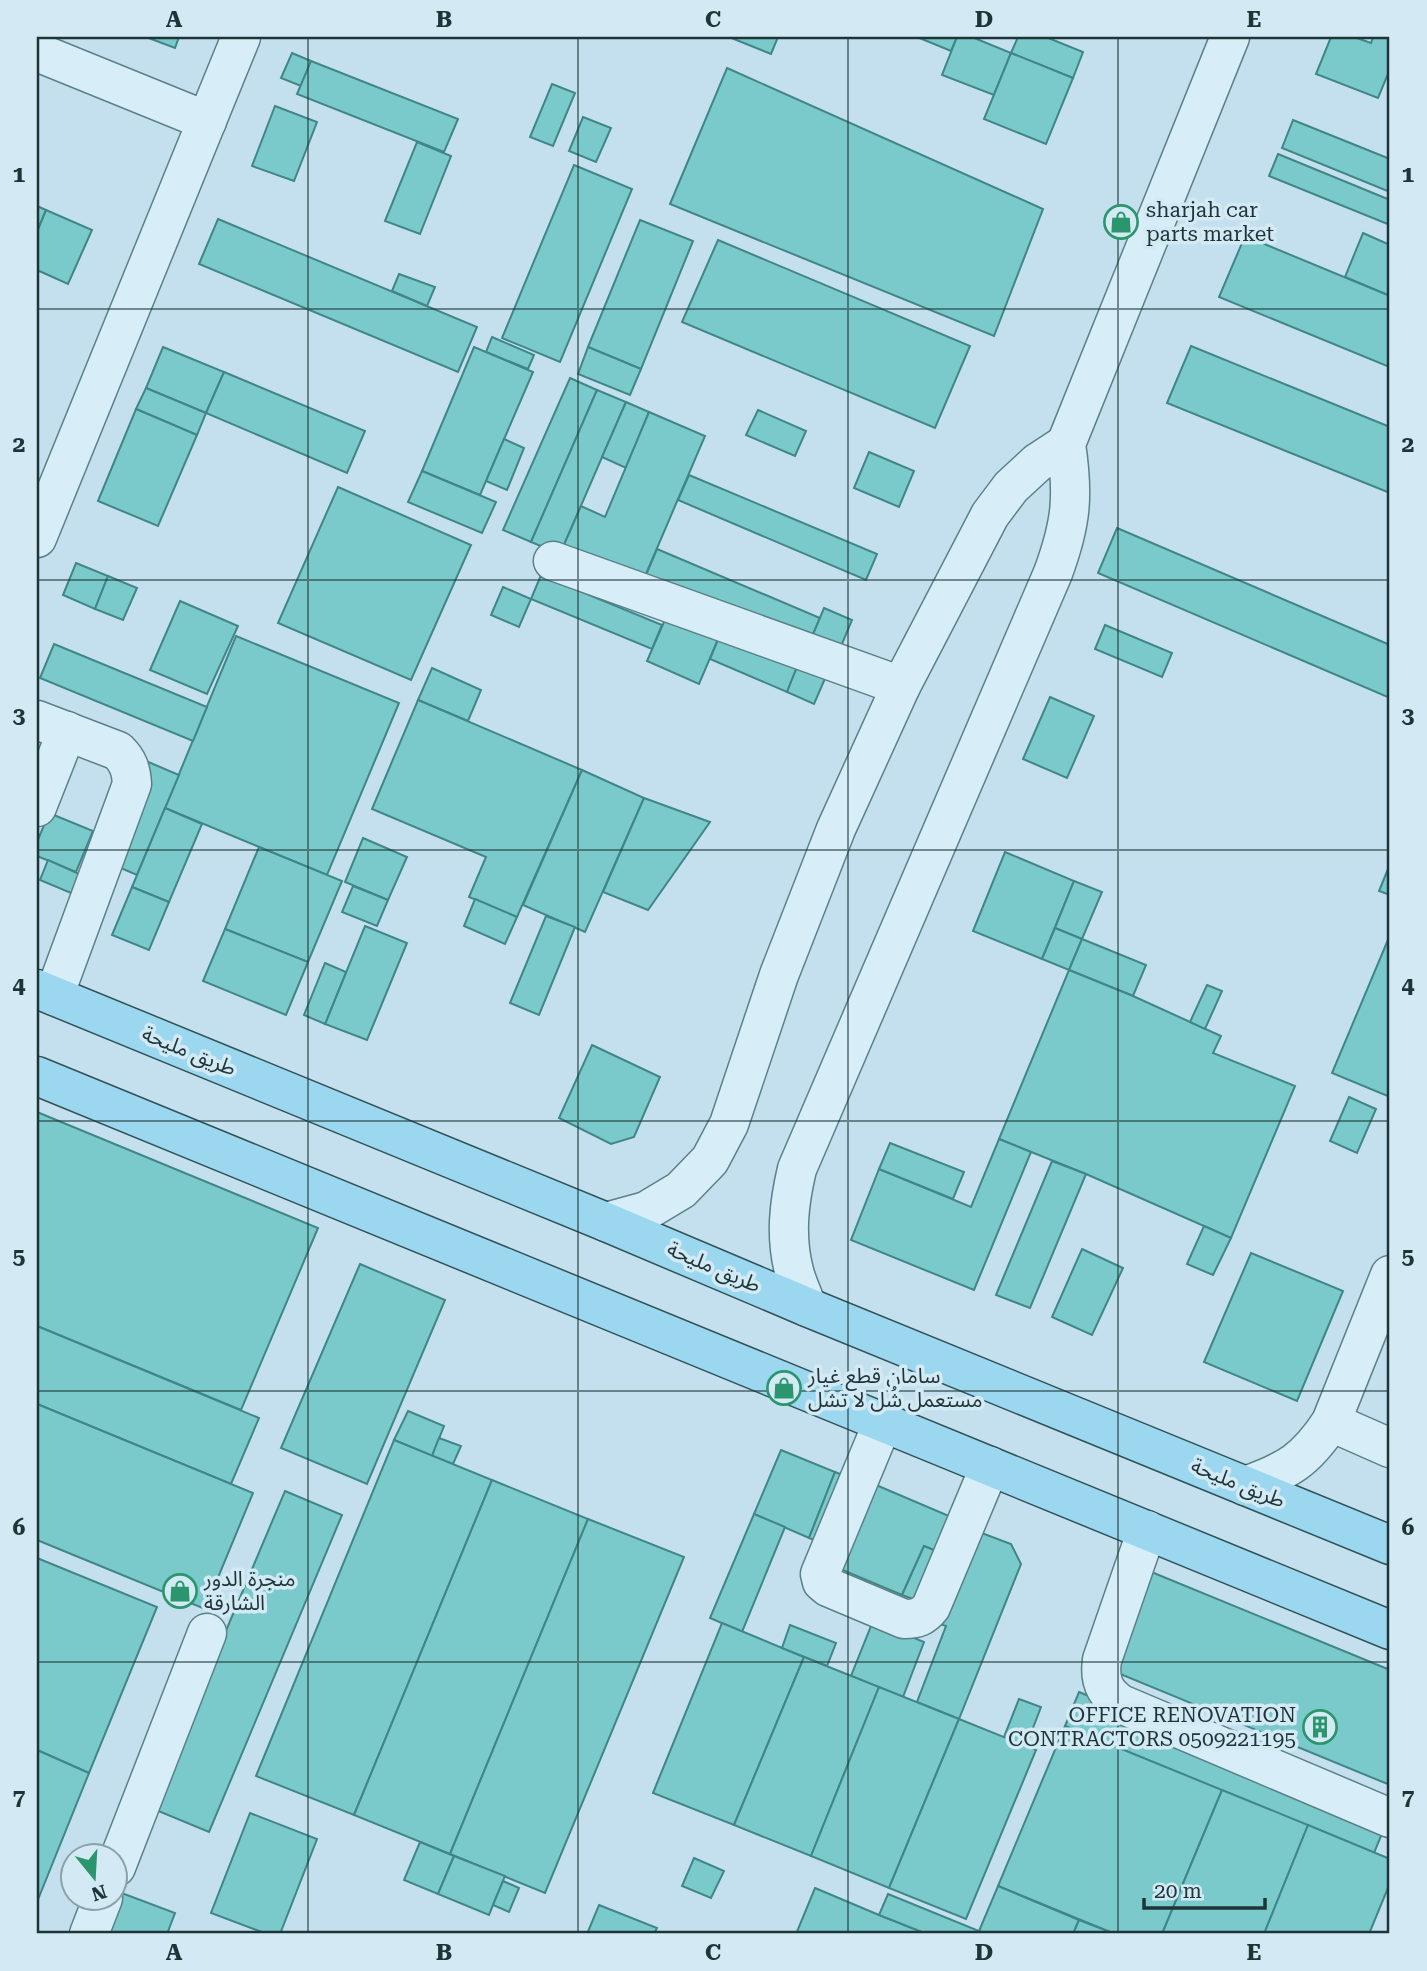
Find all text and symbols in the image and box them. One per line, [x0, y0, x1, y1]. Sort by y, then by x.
text: A [166, 6, 183, 33]
text: B [436, 6, 452, 33]
text: C [705, 6, 721, 33]
text: D [975, 6, 993, 33]
text: E [1247, 6, 1261, 33]
text: 1 [13, 161, 26, 188]
text: 1 [1402, 161, 1415, 188]
place label: sharjah car parts market [1146, 198, 1274, 246]
shop icon: sharjah car parts market [1102, 203, 1140, 241]
text: 2 [13, 431, 25, 458]
text: 2 [1402, 431, 1414, 458]
text: 3 [13, 702, 26, 729]
text: 3 [1402, 702, 1415, 729]
text: 4 [13, 972, 26, 999]
text: 4 [1402, 972, 1415, 999]
street label: طريق مليحة [138, 1021, 239, 1082]
street label: طريق مليحة [663, 1237, 764, 1298]
text: 5 [13, 1243, 26, 1270]
text: 5 [1402, 1243, 1415, 1270]
place label: سامان قطع غيار مستعمل شُل لا تشل [807, 1364, 983, 1412]
shop icon: سامان قطع غيار مستعمل شُل لا تشل [765, 1369, 803, 1407]
street label: طريق مليحة [1187, 1453, 1288, 1514]
text: 6 [13, 1514, 26, 1541]
text: 6 [1402, 1514, 1415, 1541]
place label: منجرة الدور الشارقة [203, 1567, 296, 1615]
shop icon: منجرة الدور الشارقة [161, 1572, 199, 1610]
place label: OFFICE RENOVATION CONTRACTORS 0509221195 [1008, 1703, 1296, 1751]
building icon: OFFICE RENOVATION CONTRACTORS 0509221195 [1301, 1708, 1339, 1746]
text: 7 [13, 1784, 26, 1811]
text: 7 [1402, 1784, 1415, 1811]
north arrow [60, 1842, 130, 1912]
scale bar [1144, 1866, 1264, 1910]
text: N [88, 1879, 110, 1906]
text: 20 m [1154, 1879, 1202, 1903]
text: A [166, 1939, 183, 1966]
text: B [436, 1939, 452, 1966]
text: C [705, 1939, 721, 1966]
text: D [975, 1939, 993, 1966]
text: E [1247, 1939, 1261, 1966]

